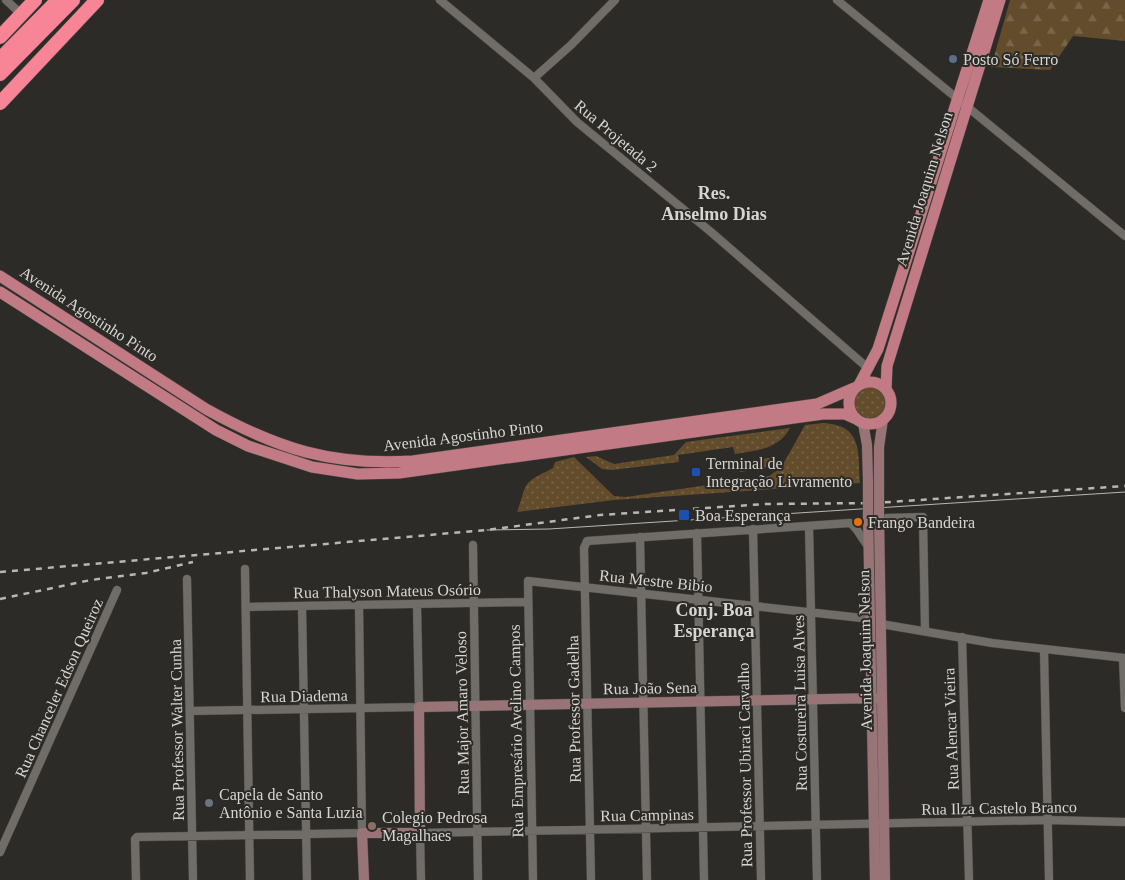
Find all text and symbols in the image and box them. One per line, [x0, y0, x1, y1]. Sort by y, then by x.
place label: Posto Só Ferro [963, 51, 1058, 68]
marker: Posto Só Ferro [947, 53, 959, 65]
street label: Rua Projetada 2 [571, 97, 661, 176]
street label: Avenida Joaquim Nelson [892, 110, 957, 269]
district label: Res. Anselmo Dias [661, 183, 767, 224]
street label: Avenida Agostinho Pinto [16, 263, 161, 366]
street label: Avenida Agostinho Pinto [382, 418, 544, 455]
place label: Terminal de Integração Livramento [706, 455, 852, 491]
marker: Terminal de Integração Livramento [690, 466, 702, 478]
place label: Boa Esperança [695, 507, 791, 525]
marker: Boa Esperança [677, 508, 691, 522]
place label: Frango Bandeira [868, 514, 975, 532]
marker: Frango Bandeira [852, 516, 864, 528]
street label: Rua Mestre Bibio [599, 567, 713, 595]
street label: Avenida Joaquim Nelson [855, 570, 876, 730]
street label: Rua Thalyson Mateus Osório [293, 581, 481, 602]
street label: Rua Chanceler Edson Queiroz [12, 596, 106, 780]
district label: Conj. Boa Esperança [674, 600, 755, 641]
street label: Rua Costureira Luisa Alves [790, 615, 810, 791]
street label: Rua Empresário Avelino Campos [506, 624, 527, 838]
street label: Rua Major Amaro Veloso [452, 631, 473, 795]
street label: Rua Professor Gadelha [564, 635, 584, 783]
street label: Rua Professor Walter Cunha [167, 639, 187, 821]
street label: Rua Professor Ubiraci Carvalho [735, 662, 755, 868]
street label: Rua Alencar Vieira [940, 668, 962, 790]
street label: Rua João Sena [603, 679, 697, 697]
street label: Rua Diadema [260, 687, 348, 705]
place label: Capela de Santo Antônio e Santa Luzia [219, 786, 363, 821]
marker: Capela de Santo Antônio e Santa Luzia [203, 797, 215, 809]
street label: Rua Ilza Castelo Branco [921, 798, 1077, 818]
street label: Rua Campinas [600, 806, 694, 825]
place label: Colegio Pedrosa Magalhaes [382, 809, 487, 845]
marker: Colegio Pedrosa Magalhaes [366, 820, 378, 832]

